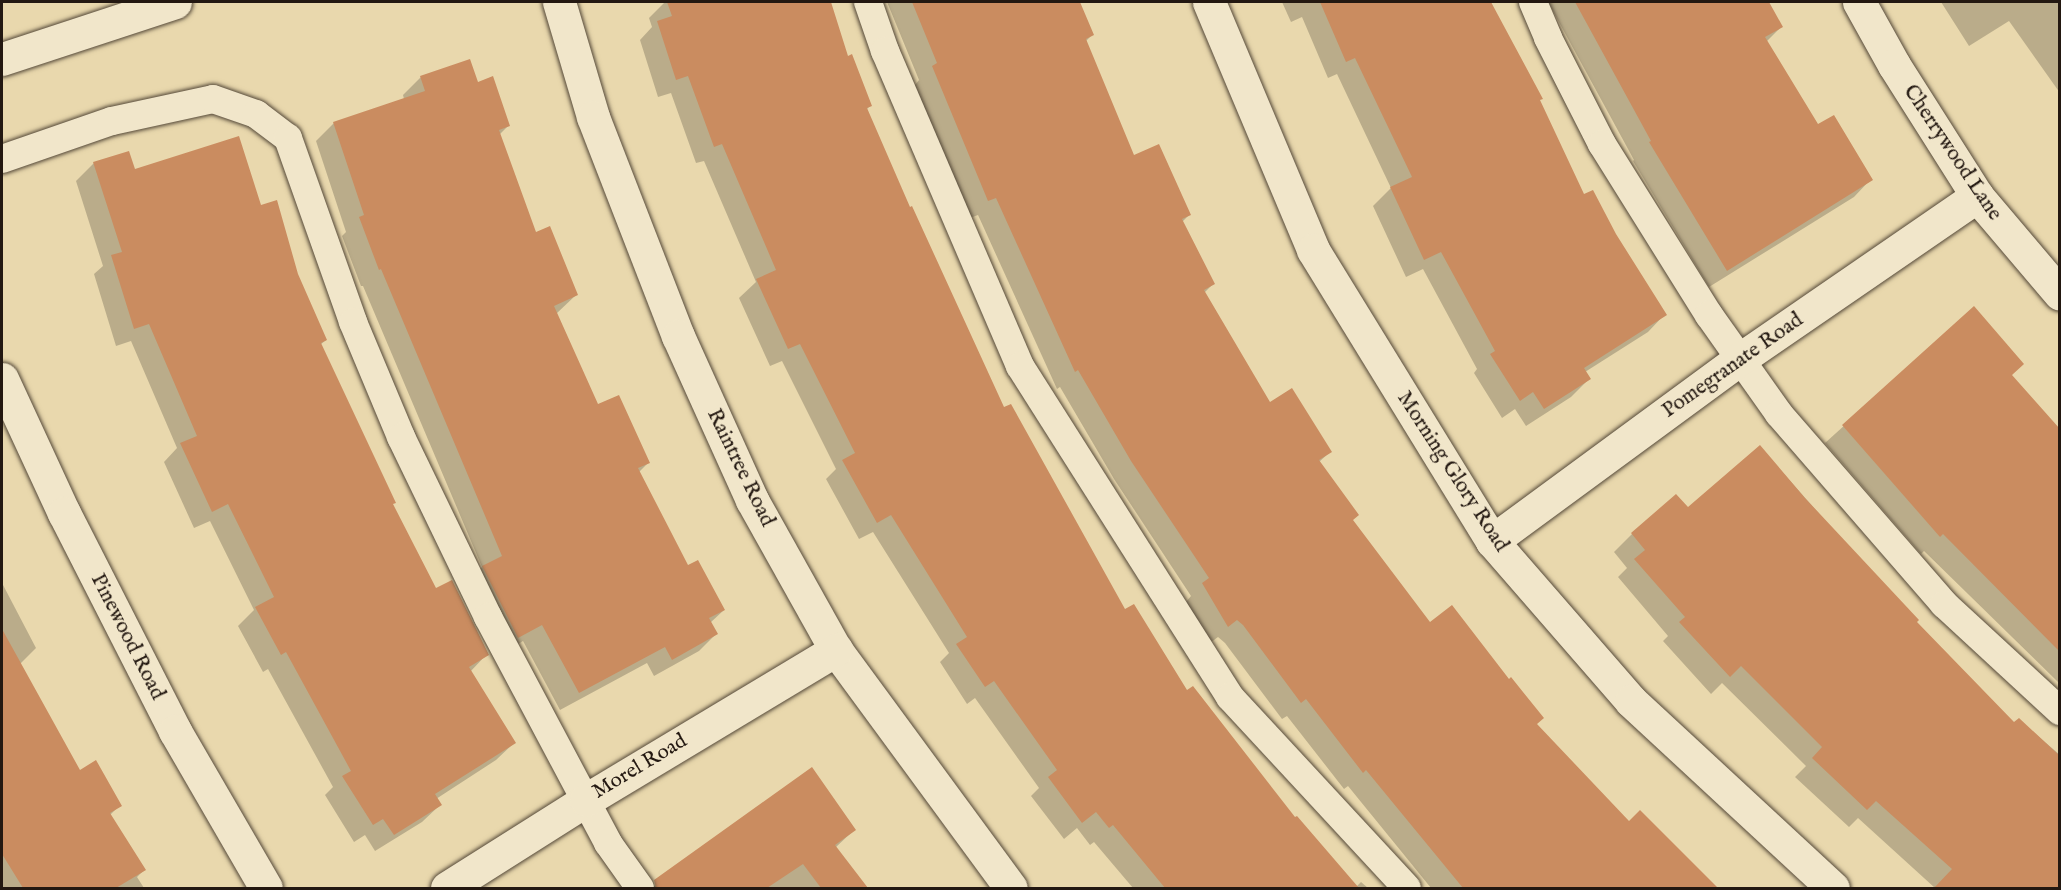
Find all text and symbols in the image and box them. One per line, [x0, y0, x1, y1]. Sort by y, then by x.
street label: Cherrywood Lane [1897, 80, 2007, 226]
street label: Pomegranate Road [1658, 308, 1808, 424]
street label: Morning Glory Road [1391, 387, 1513, 557]
street label: Raintree Road [701, 405, 779, 531]
street label: Pinewood Road [84, 570, 170, 704]
street label: Morel Road [588, 729, 692, 805]

